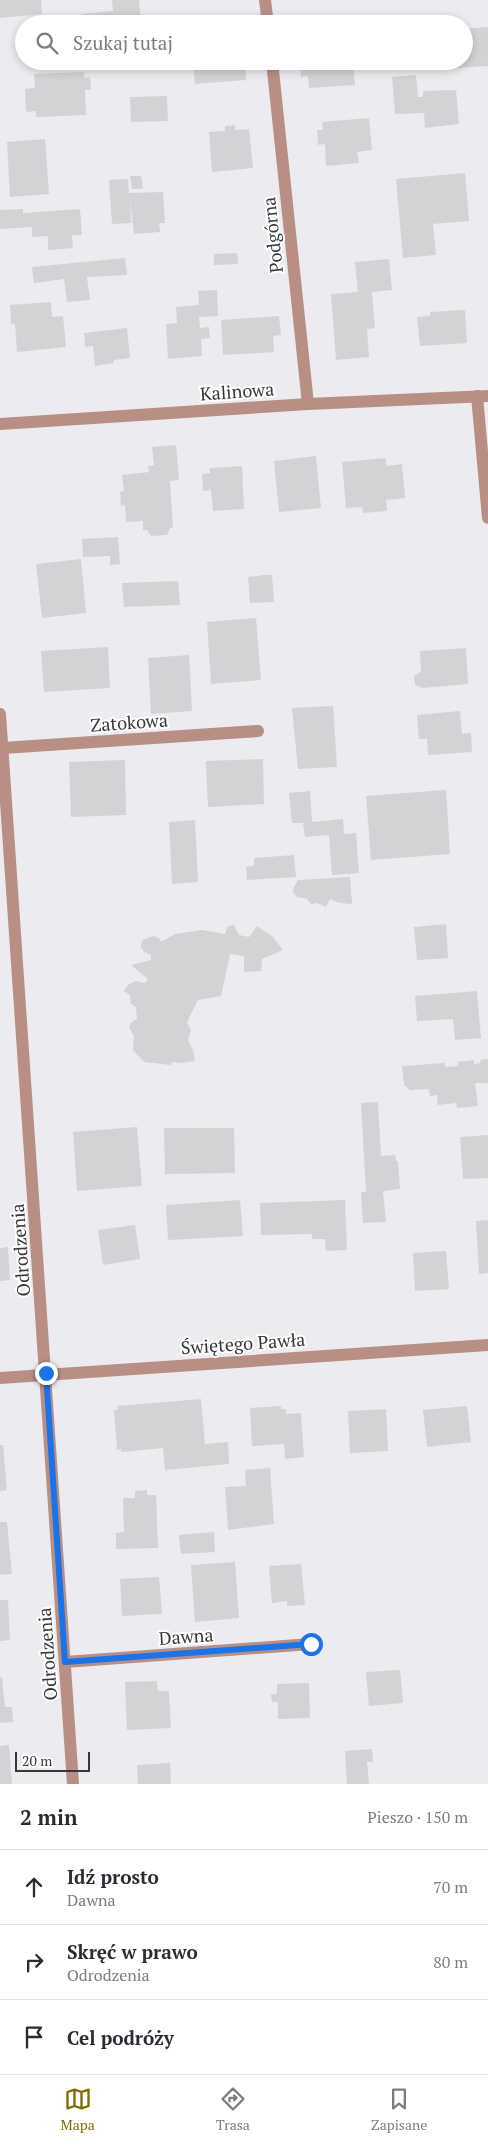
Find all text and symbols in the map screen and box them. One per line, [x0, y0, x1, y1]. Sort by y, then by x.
search box [15, 15, 473, 70]
icon: search [33, 29, 61, 57]
text: Szukaj tutaj [73, 30, 173, 55]
street label: Podgórna [256, 196, 288, 274]
street label: Kalinowa [199, 376, 275, 406]
street label: Zatokowa [89, 707, 169, 737]
street label: Odrodzenia [5, 1203, 35, 1297]
street label: Świętego Pawła [180, 1327, 306, 1359]
route end [35, 1362, 58, 1385]
street label: Odrodzenia [32, 1607, 62, 1701]
street label: Dawna [158, 1622, 214, 1650]
route start [300, 1633, 323, 1656]
scale bar [15, 1749, 90, 1772]
text: 20 m [22, 1751, 52, 1770]
text: 2 min [20, 1803, 77, 1831]
text: Pieszo · 150 m [367, 1806, 468, 1828]
text: Idź prosto [67, 1864, 159, 1889]
icon: ahead [20, 1873, 48, 1901]
text: 70 m [433, 1876, 468, 1898]
text: Dawna [67, 1889, 116, 1911]
text: Skręć w prawo [67, 1939, 198, 1964]
icon: right [20, 1948, 48, 1976]
text: 80 m [433, 1951, 468, 1973]
text: Odrodzenia [67, 1964, 150, 1986]
icon: arrive [20, 2023, 48, 2051]
text: Cel podróży [67, 2025, 174, 2050]
tab: Mapa [61, 2085, 95, 2134]
tab: Trasa [216, 2085, 250, 2134]
tab: Zapisane [371, 2085, 427, 2134]

